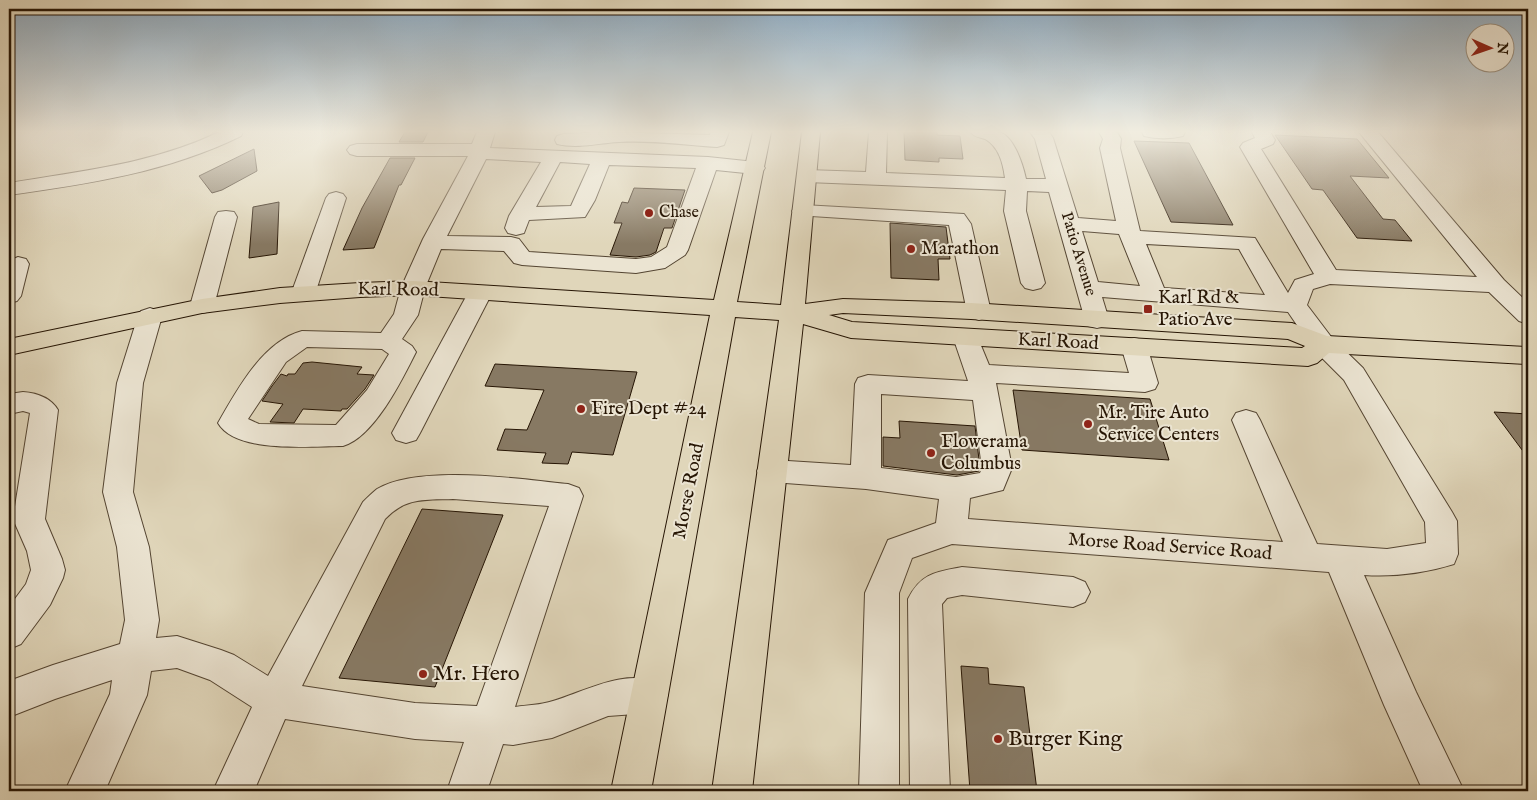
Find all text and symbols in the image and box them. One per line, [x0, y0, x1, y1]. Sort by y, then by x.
north arrow [1464, 22, 1514, 72]
text: N [1493, 41, 1511, 55]
place label: Chase [659, 203, 699, 223]
marker: Chase [643, 207, 655, 219]
street label: Patio Avenue [1056, 210, 1100, 298]
place label: Marathon [921, 237, 999, 261]
marker: Marathon [905, 243, 917, 255]
street label: Karl Road [357, 277, 440, 303]
place label: Karl Rd & Patio Ave [1158, 286, 1239, 332]
marker: Karl Rd & Patio Ave [1142, 303, 1154, 315]
street label: Karl Road [1017, 328, 1100, 356]
place label: Fire Dept #24 [591, 397, 707, 421]
place label: Mr. Tire Auto Service Centers [1098, 401, 1219, 447]
marker: Fire Dept #24 [575, 403, 587, 415]
marker: Mr. Tire Auto Service Centers [1082, 418, 1094, 430]
place label: Flowerama Columbus [941, 430, 1028, 476]
street label: Morse Road [668, 440, 710, 541]
marker: Flowerama Columbus [925, 447, 937, 459]
street label: Morse Road Service Road [1067, 528, 1274, 566]
place label: Mr. Hero [433, 660, 520, 688]
marker: Mr. Hero [417, 668, 429, 680]
place label: Burger King [1008, 725, 1123, 753]
marker: Burger King [992, 733, 1004, 745]

